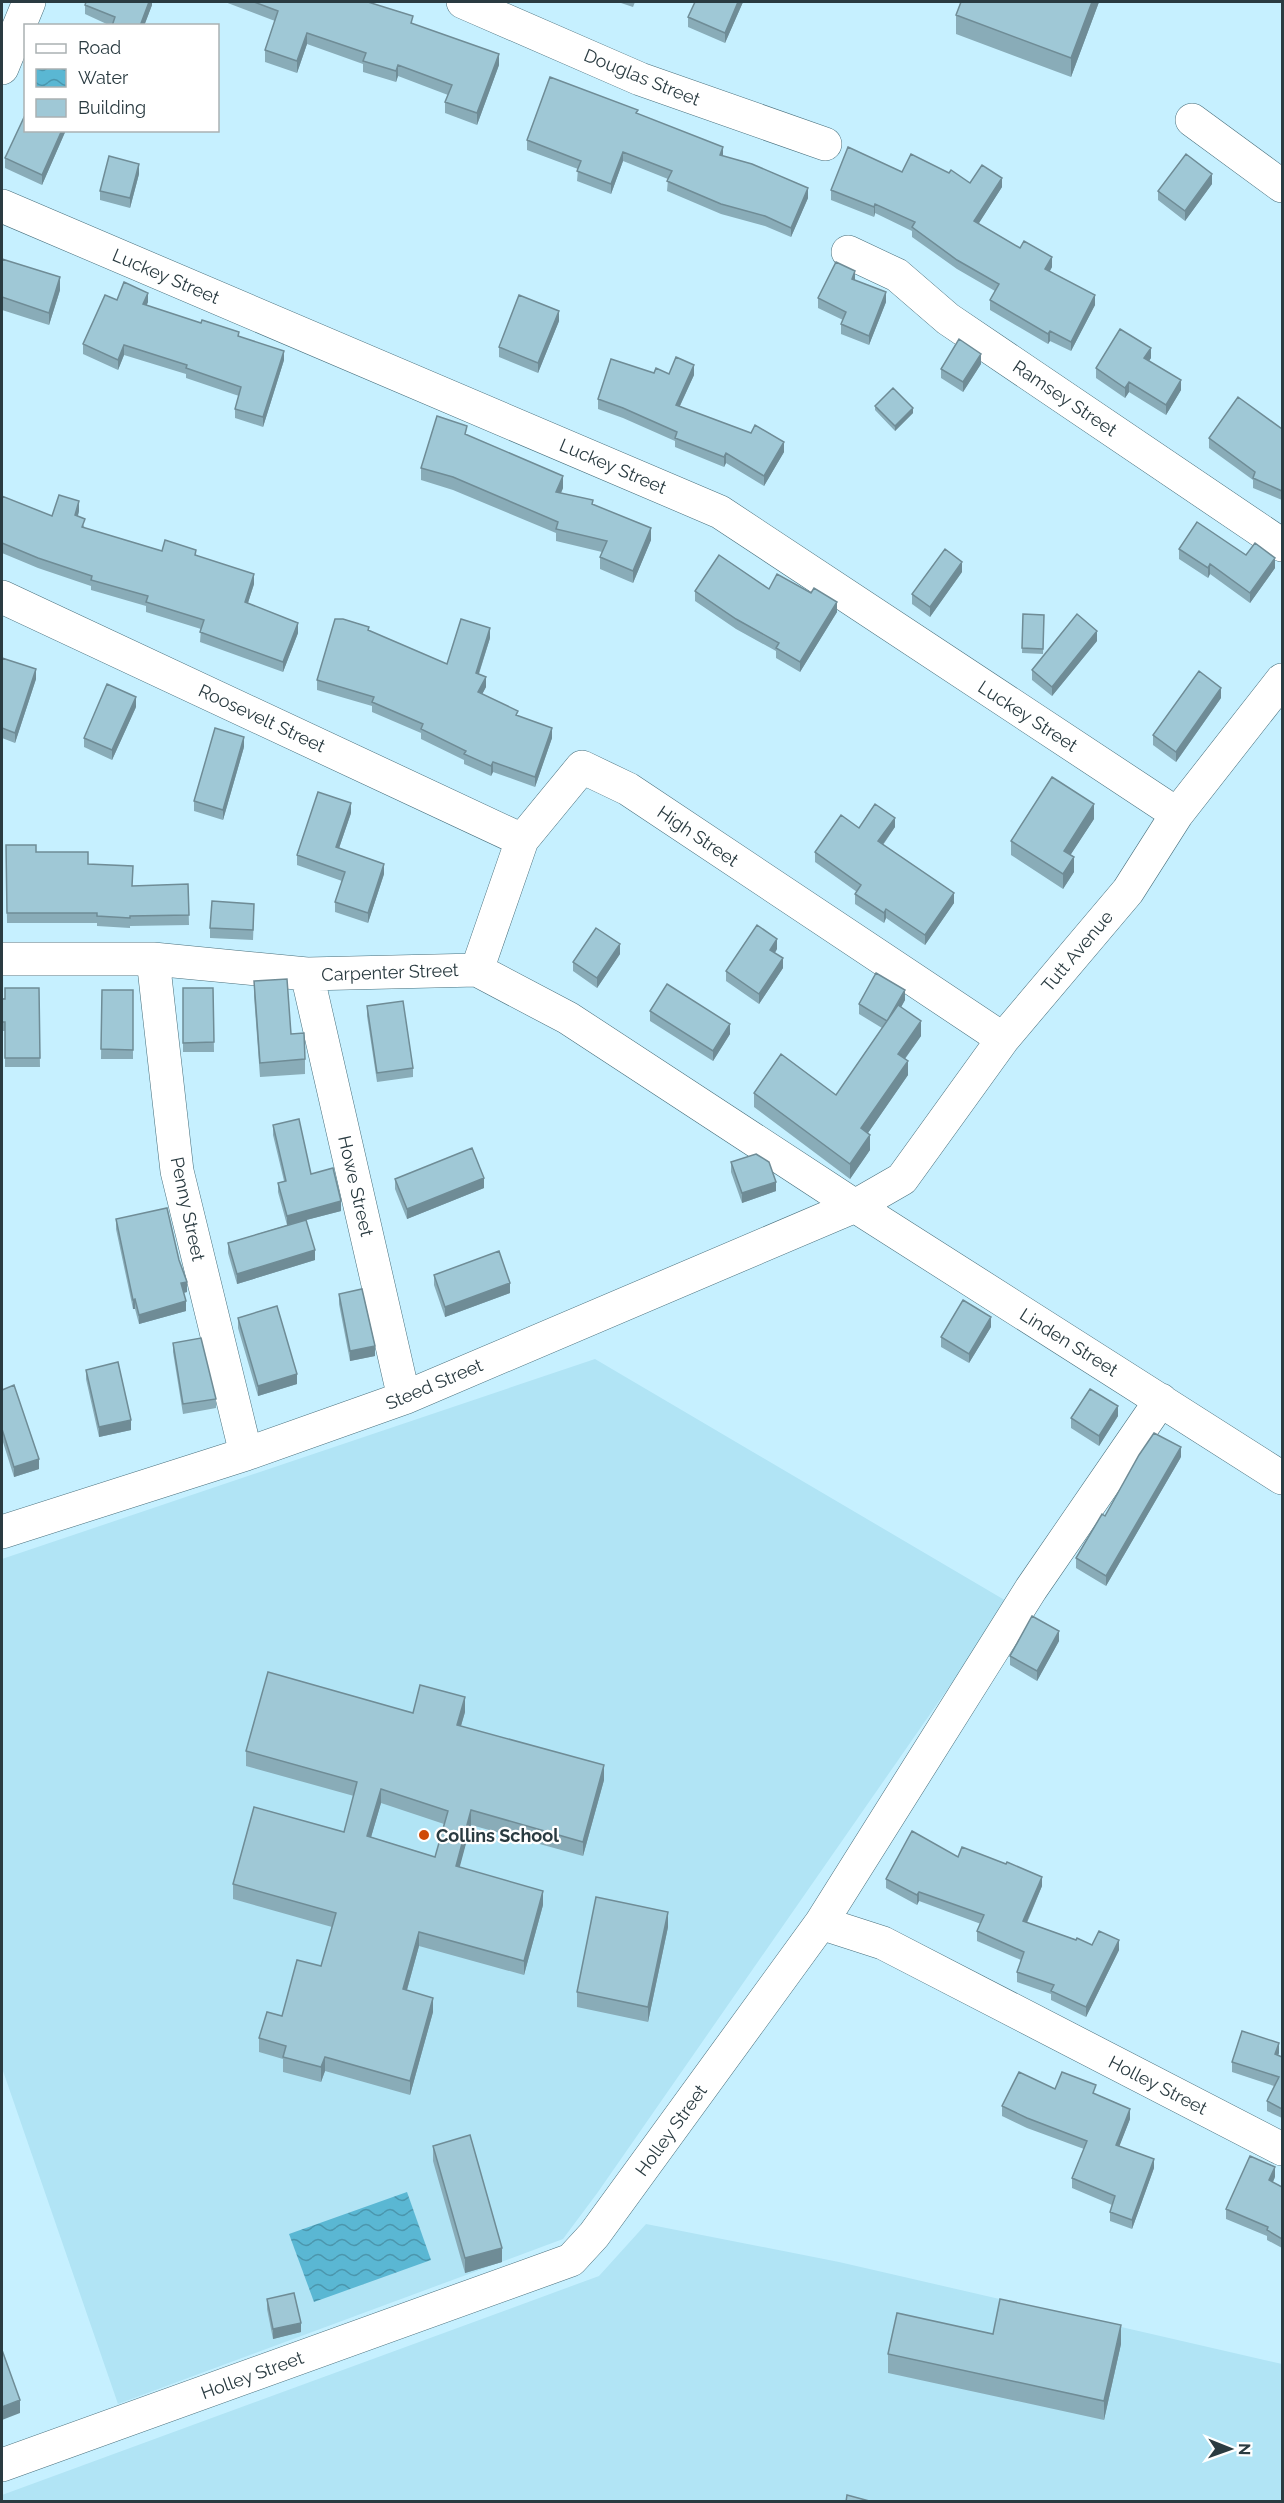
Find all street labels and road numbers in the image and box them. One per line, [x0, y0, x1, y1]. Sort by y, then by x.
street label: Douglas Street [581, 44, 703, 110]
street label: Luckey Street [109, 244, 223, 308]
street label: Ramsey Street [1009, 356, 1121, 440]
street label: Luckey Street [556, 434, 670, 498]
street label: Luckey Street [974, 676, 1082, 756]
street label: Roosevelt Street [195, 680, 329, 756]
street label: High Street [653, 801, 743, 871]
street label: Tutt Avenue [1037, 906, 1117, 996]
street label: Carpenter Street [321, 959, 459, 985]
street label: Howe Street [334, 1134, 378, 1238]
street label: Penny Street [167, 1155, 209, 1263]
street label: Linden Street [1016, 1304, 1122, 1380]
street label: Steed Street [382, 1354, 486, 1414]
street label: Holley Street [1105, 2051, 1211, 2119]
street label: Holley Street [631, 2080, 711, 2180]
street label: Holley Street [198, 2347, 306, 2403]

